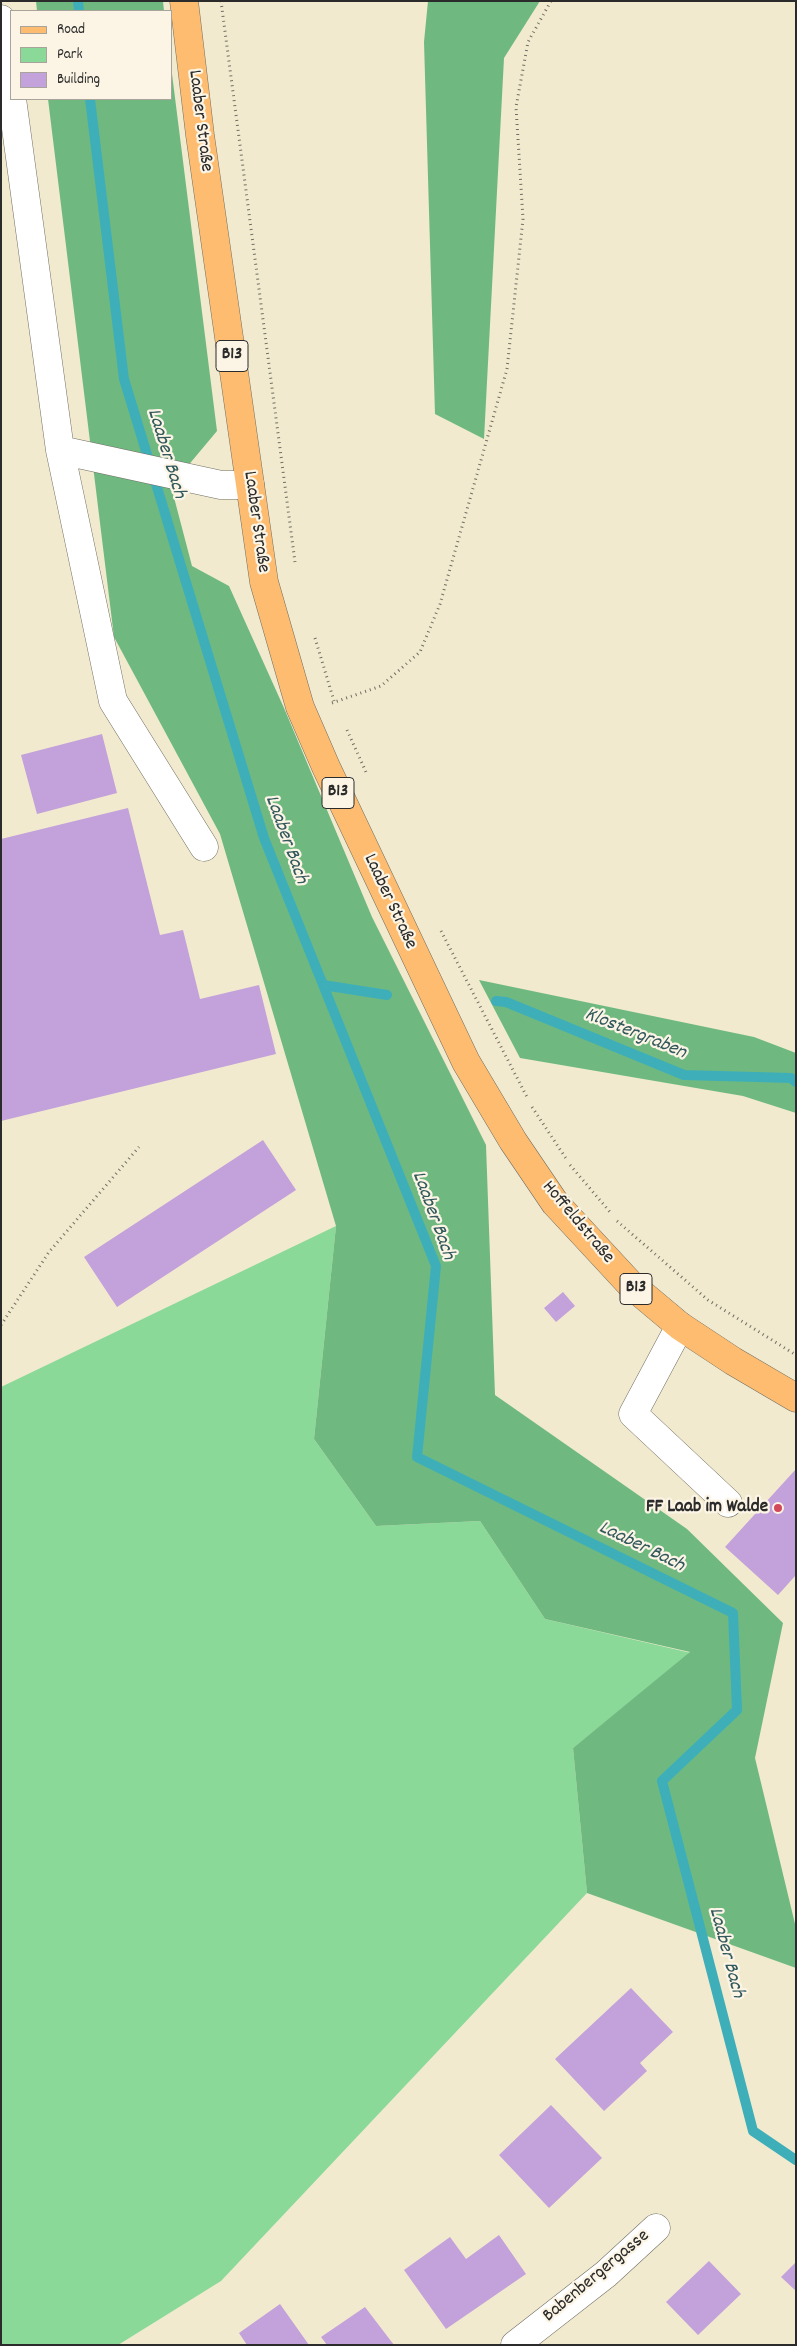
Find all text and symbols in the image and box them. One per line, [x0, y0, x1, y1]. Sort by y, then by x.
legend [10, 10, 172, 100]
text: Road [57, 19, 85, 41]
text: Park [57, 44, 83, 66]
text: Building [57, 69, 100, 91]
street label: Laaber Straße [181, 69, 217, 173]
road number: B13 [216, 341, 248, 372]
water label: Laaber Bach [140, 406, 190, 502]
street label: Laaber Straße [237, 470, 273, 574]
road number: B13 [322, 778, 354, 808]
water label: Laaber Bach [258, 792, 312, 888]
street label: Laaber Straße [357, 851, 421, 953]
water label: Klostergraben [581, 1004, 689, 1066]
water label: Laaber Bach [405, 1168, 459, 1264]
street label: Hoffeldstraße [536, 1177, 618, 1269]
road number: B13 [620, 1274, 652, 1305]
place label: FF Laab im Walde [646, 1497, 768, 1519]
marker: FF Laab im Walde [772, 1502, 784, 1514]
water label: Laaber Bach [594, 1517, 688, 1579]
water label: Laaber Bach [701, 1905, 749, 2001]
street label: Babenbergergasse [539, 2226, 655, 2328]

